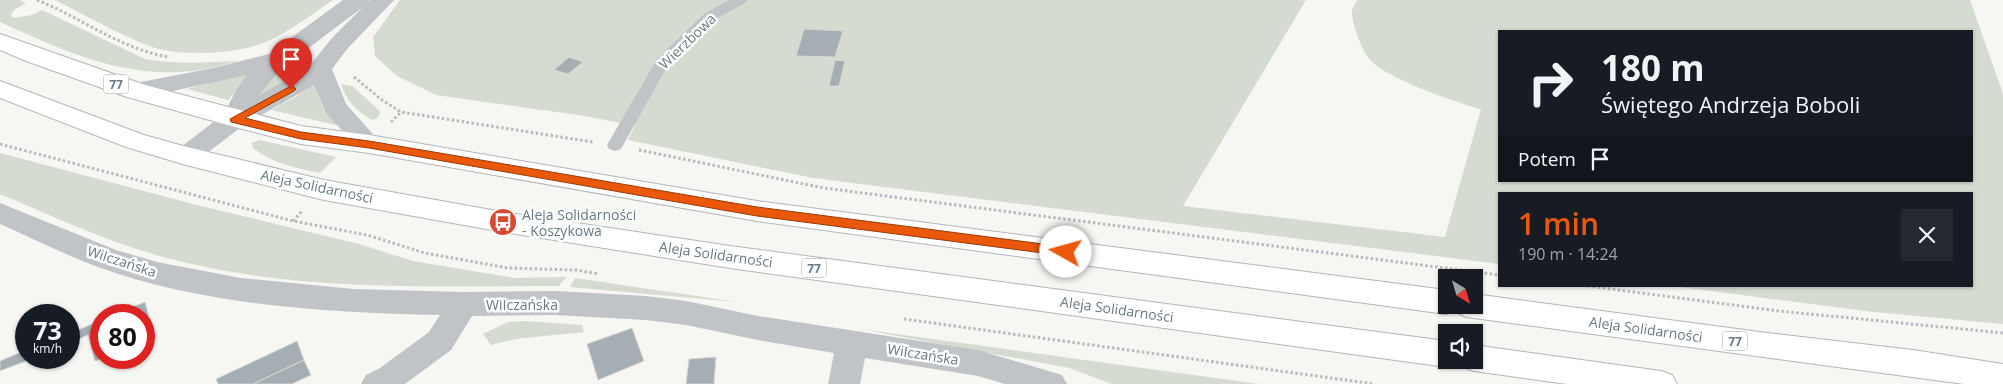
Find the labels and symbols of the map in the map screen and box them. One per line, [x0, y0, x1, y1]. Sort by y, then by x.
street label: Wierzbowa [654, 9, 720, 73]
pin [270, 38, 312, 89]
road number: 77 [104, 74, 128, 94]
street label: Aleja Solidarności [259, 165, 375, 207]
place label: Aleja Solidarności - Koszykowa [522, 205, 636, 240]
bus stop icon: Aleja Solidarności - Koszykowa [488, 207, 518, 237]
position arrow [1039, 225, 1091, 277]
street label: Aleja Solidarności [658, 237, 774, 271]
street label: WiIczańska [85, 241, 159, 281]
road number: 77 [802, 258, 826, 278]
north arrow [1438, 269, 1482, 314]
street label: Aleja Solidarności [1059, 292, 1175, 326]
street label: WiIczańska [486, 295, 558, 314]
speed limit sign: 80 [90, 304, 155, 369]
street label: Aleja Solidarności [1588, 312, 1704, 346]
road number: 77 [1722, 332, 1748, 351]
street label: WiIczańska [886, 339, 960, 369]

